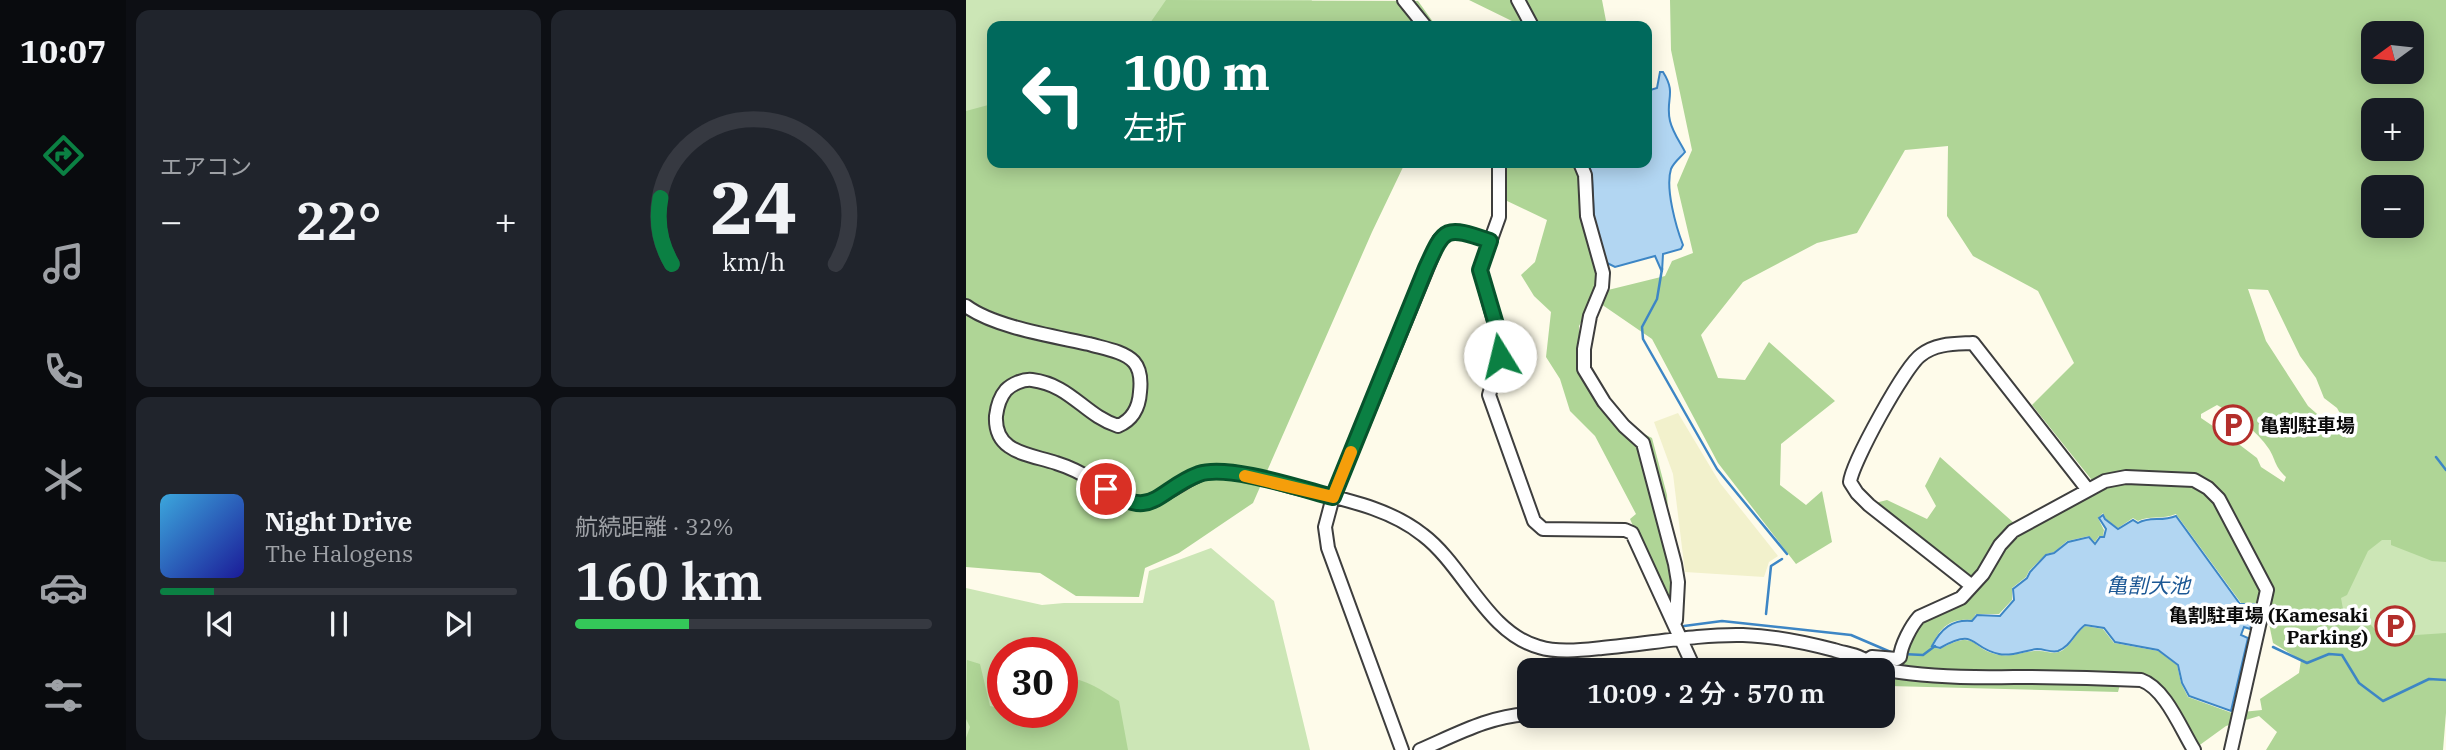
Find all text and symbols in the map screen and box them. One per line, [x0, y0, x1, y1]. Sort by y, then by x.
north arrow [2361, 21, 2424, 84]
map controls [2361, 21, 2424, 238]
text: 10:07 [20, 30, 106, 72]
text: 100 m [1123, 40, 1270, 103]
icon: left [1008, 49, 1099, 140]
button: + [2361, 98, 2424, 161]
text: 左折 [1123, 106, 1187, 148]
icon: directions [39, 131, 88, 180]
text: エアコン [160, 151, 252, 181]
text: 24 [710, 160, 797, 255]
button: − [2361, 175, 2424, 238]
text: 22° [295, 187, 382, 254]
text: − [160, 196, 183, 245]
text: + [494, 196, 517, 245]
icon: music [39, 239, 88, 288]
text: km/h [722, 245, 785, 278]
position arrow [1463, 319, 1537, 393]
icon: phone [39, 347, 88, 396]
parking icon: 亀割駐車場 [2212, 404, 2254, 446]
place label: 亀割駐車場 [2260, 413, 2355, 437]
icon: climate [39, 455, 88, 504]
pin [1076, 459, 1136, 519]
icon: arrive [1087, 470, 1125, 508]
text: Night Drive [265, 504, 412, 538]
text: 航続距離 · 32% [575, 511, 734, 541]
text: The Halogens [265, 538, 413, 568]
text: 160 km [575, 547, 763, 614]
icon: car [39, 563, 88, 612]
water label: 亀割大池 [2106, 571, 2192, 599]
place label: 亀割駐車場 (Kamesaki Parking) [2169, 603, 2368, 649]
icon: previous [201, 605, 239, 643]
icon: pause [320, 605, 358, 643]
icon: next [439, 605, 477, 643]
parking icon: 亀割駐車場 (Kamesaki Parking) [2374, 605, 2416, 647]
speed limit sign: 30 [987, 637, 1078, 728]
icon: filters [39, 671, 88, 720]
text: 10:09 · 2 分 · 570 m [1587, 676, 1825, 710]

